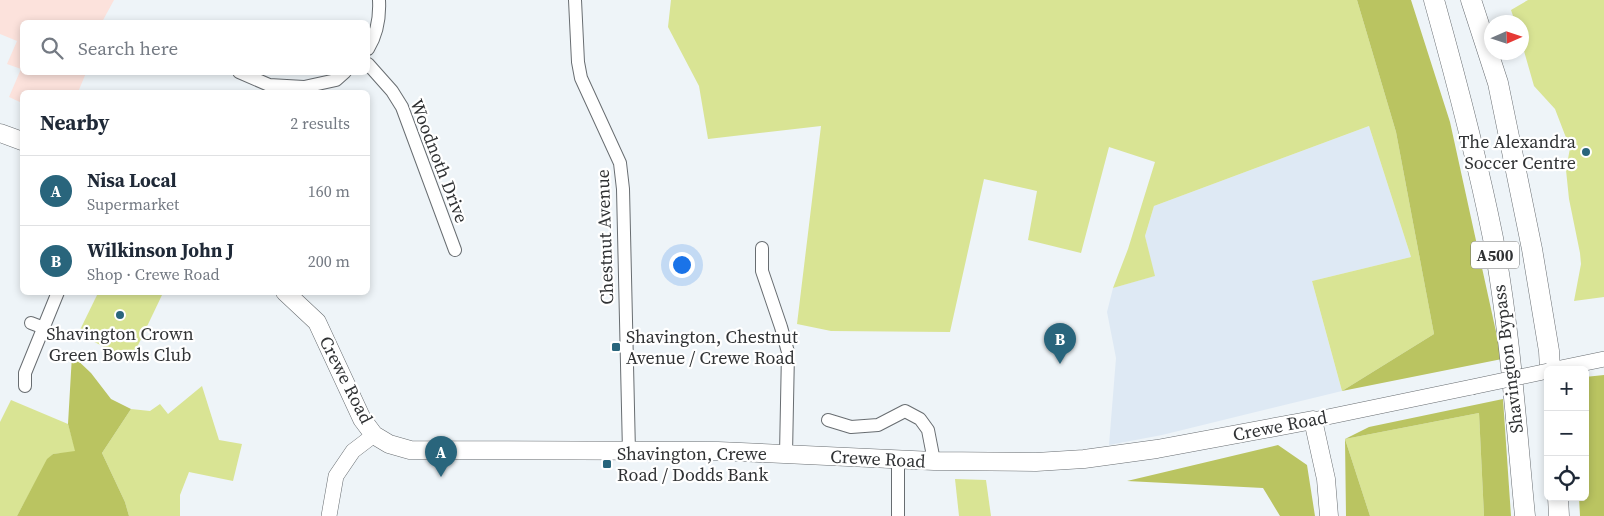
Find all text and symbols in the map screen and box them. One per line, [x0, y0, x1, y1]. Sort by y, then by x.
north arrow [1484, 15, 1529, 60]
search box [20, 20, 370, 75]
icon: search [38, 34, 66, 62]
text: Search here [78, 35, 178, 61]
street label: Woodnoth Drive [404, 95, 475, 226]
text: Nearby [40, 108, 110, 137]
text: 2 results [290, 112, 350, 134]
place label: The Alexandra Soccer Centre [1458, 129, 1577, 175]
marker: The Alexandra Soccer Centre [1580, 146, 1592, 158]
text: Nisa Local [87, 167, 177, 193]
street label: Chestnut Avenue [590, 169, 619, 305]
text: A [51, 180, 61, 202]
text: 160 m [308, 180, 350, 202]
text: Supermarket [87, 193, 179, 215]
text: Wilkinson John J [87, 237, 234, 263]
road number: A500 [1471, 242, 1519, 268]
text: B [51, 250, 61, 272]
text: 200 m [308, 250, 350, 272]
your location [669, 252, 695, 278]
text: Shop · Crewe Road [87, 263, 220, 285]
street label: Shavington Bypass [1486, 283, 1529, 435]
marker: Shavington Crown Green Bowls Club [114, 309, 126, 321]
place label: Shavington Crown Green Bowls Club [46, 321, 194, 367]
pin: B [1044, 323, 1076, 364]
place label: Shavington, Chestnut Avenue / Crewe Road [626, 324, 798, 370]
street label: Crewe Road [314, 332, 379, 428]
marker: Shavington, Chestnut Avenue / Crewe Road [610, 341, 622, 353]
map controls [1544, 366, 1589, 501]
button: + [1544, 366, 1589, 411]
street label: Crewe Road [1231, 404, 1329, 447]
button: − [1544, 411, 1589, 456]
pin: A [425, 436, 457, 477]
place label: Shavington, Crewe Road / Dodds Bank [617, 441, 768, 487]
street label: Crewe Road [830, 444, 926, 473]
button: locate [1544, 456, 1589, 501]
marker: Shavington, Crewe Road / Dodds Bank [601, 458, 613, 470]

